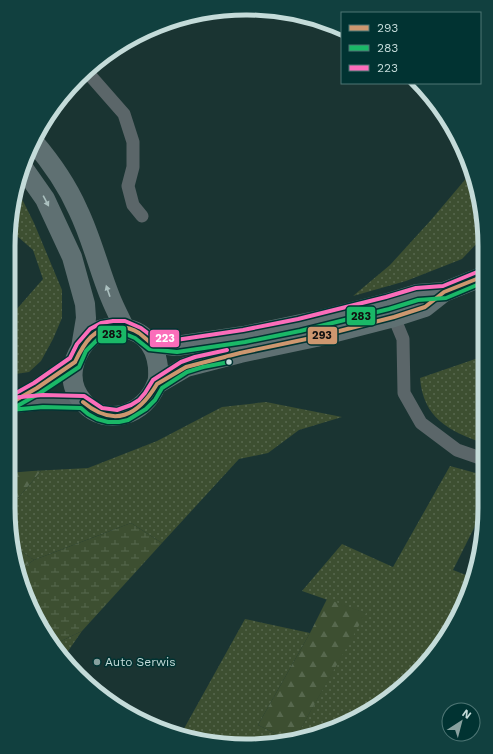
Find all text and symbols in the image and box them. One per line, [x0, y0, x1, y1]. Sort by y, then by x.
legend [341, 12, 481, 84]
text: 293 [377, 21, 398, 35]
text: 283 [377, 41, 398, 55]
text: 223 [377, 61, 398, 75]
one-way arrow [43, 195, 49, 207]
one-way arrow [105, 285, 111, 297]
line badge: 283 [346, 306, 376, 326]
text: 283 [351, 310, 371, 323]
line badge: 283 [97, 325, 127, 344]
line badge: 293 [307, 326, 338, 345]
text: 283 [102, 328, 122, 341]
line badge: 223 [149, 329, 180, 348]
text: 293 [312, 329, 332, 342]
text: 223 [155, 332, 175, 345]
unlabelled marker [224, 357, 234, 367]
place label: Auto Serwis [105, 655, 176, 669]
marker: Auto Serwis [92, 657, 102, 667]
north arrow [441, 702, 481, 742]
text: N [459, 707, 474, 722]

